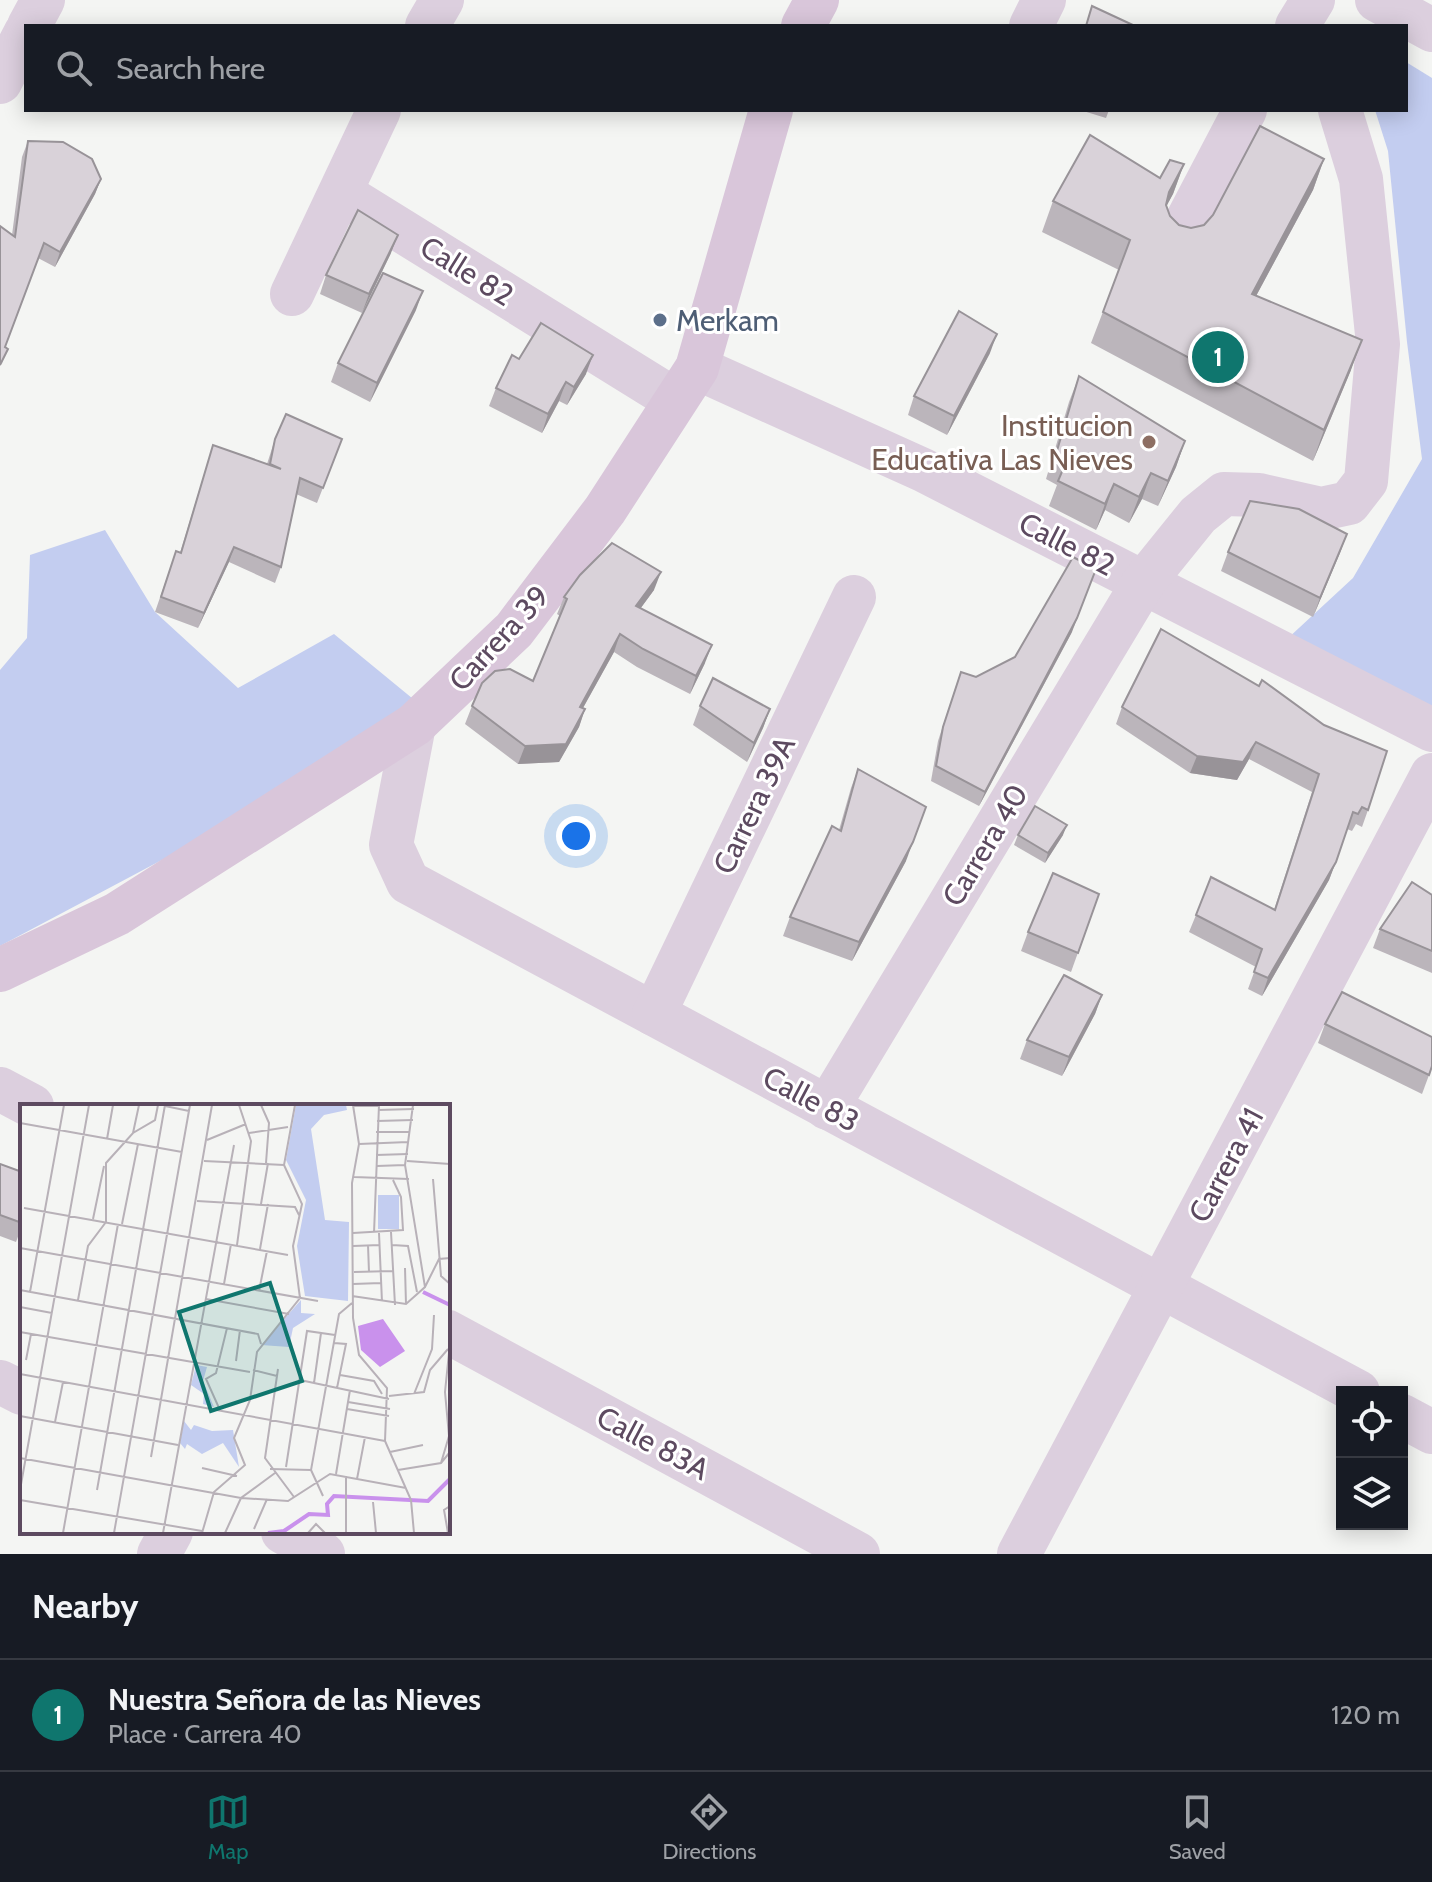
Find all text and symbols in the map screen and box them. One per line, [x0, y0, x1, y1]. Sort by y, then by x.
search box [24, 24, 1408, 112]
icon: search [52, 46, 96, 90]
text: Search here [116, 50, 265, 87]
street label: Calle 82 [414, 228, 520, 314]
place label: Merkam [676, 302, 779, 339]
marker: Merkam [651, 311, 669, 329]
pin: 1 [1192, 327, 1244, 387]
place label: Institucion Educativa Las Nieves [871, 407, 1133, 478]
marker: Institucion Educativa Las Nieves [1140, 433, 1158, 451]
street label: Calle 82 [1013, 504, 1121, 584]
street label: Carrera 39 [441, 578, 557, 698]
street label: Carrera 39A [705, 730, 803, 880]
street label: Carrera 40 [934, 777, 1036, 913]
your location [556, 816, 596, 856]
street label: Calle 83 [757, 1058, 865, 1140]
street label: Carrera 41 [1180, 1101, 1272, 1229]
inset map [20, 1104, 450, 1534]
map controls [1336, 1386, 1408, 1530]
button: locate [1336, 1386, 1408, 1458]
street label: Calle 83A [590, 1398, 716, 1488]
button: layers [1336, 1458, 1408, 1530]
text: Nearby [32, 1585, 139, 1627]
text: Nuestra Señora de las Nieves [108, 1681, 481, 1718]
text: 1 [53, 1699, 63, 1731]
text: 120 m [1331, 1699, 1400, 1731]
text: Place · Carrera 40 [108, 1718, 302, 1750]
tab: Map [206, 1790, 250, 1865]
tab: Directions [662, 1790, 756, 1865]
tab: Saved [1169, 1790, 1226, 1865]

